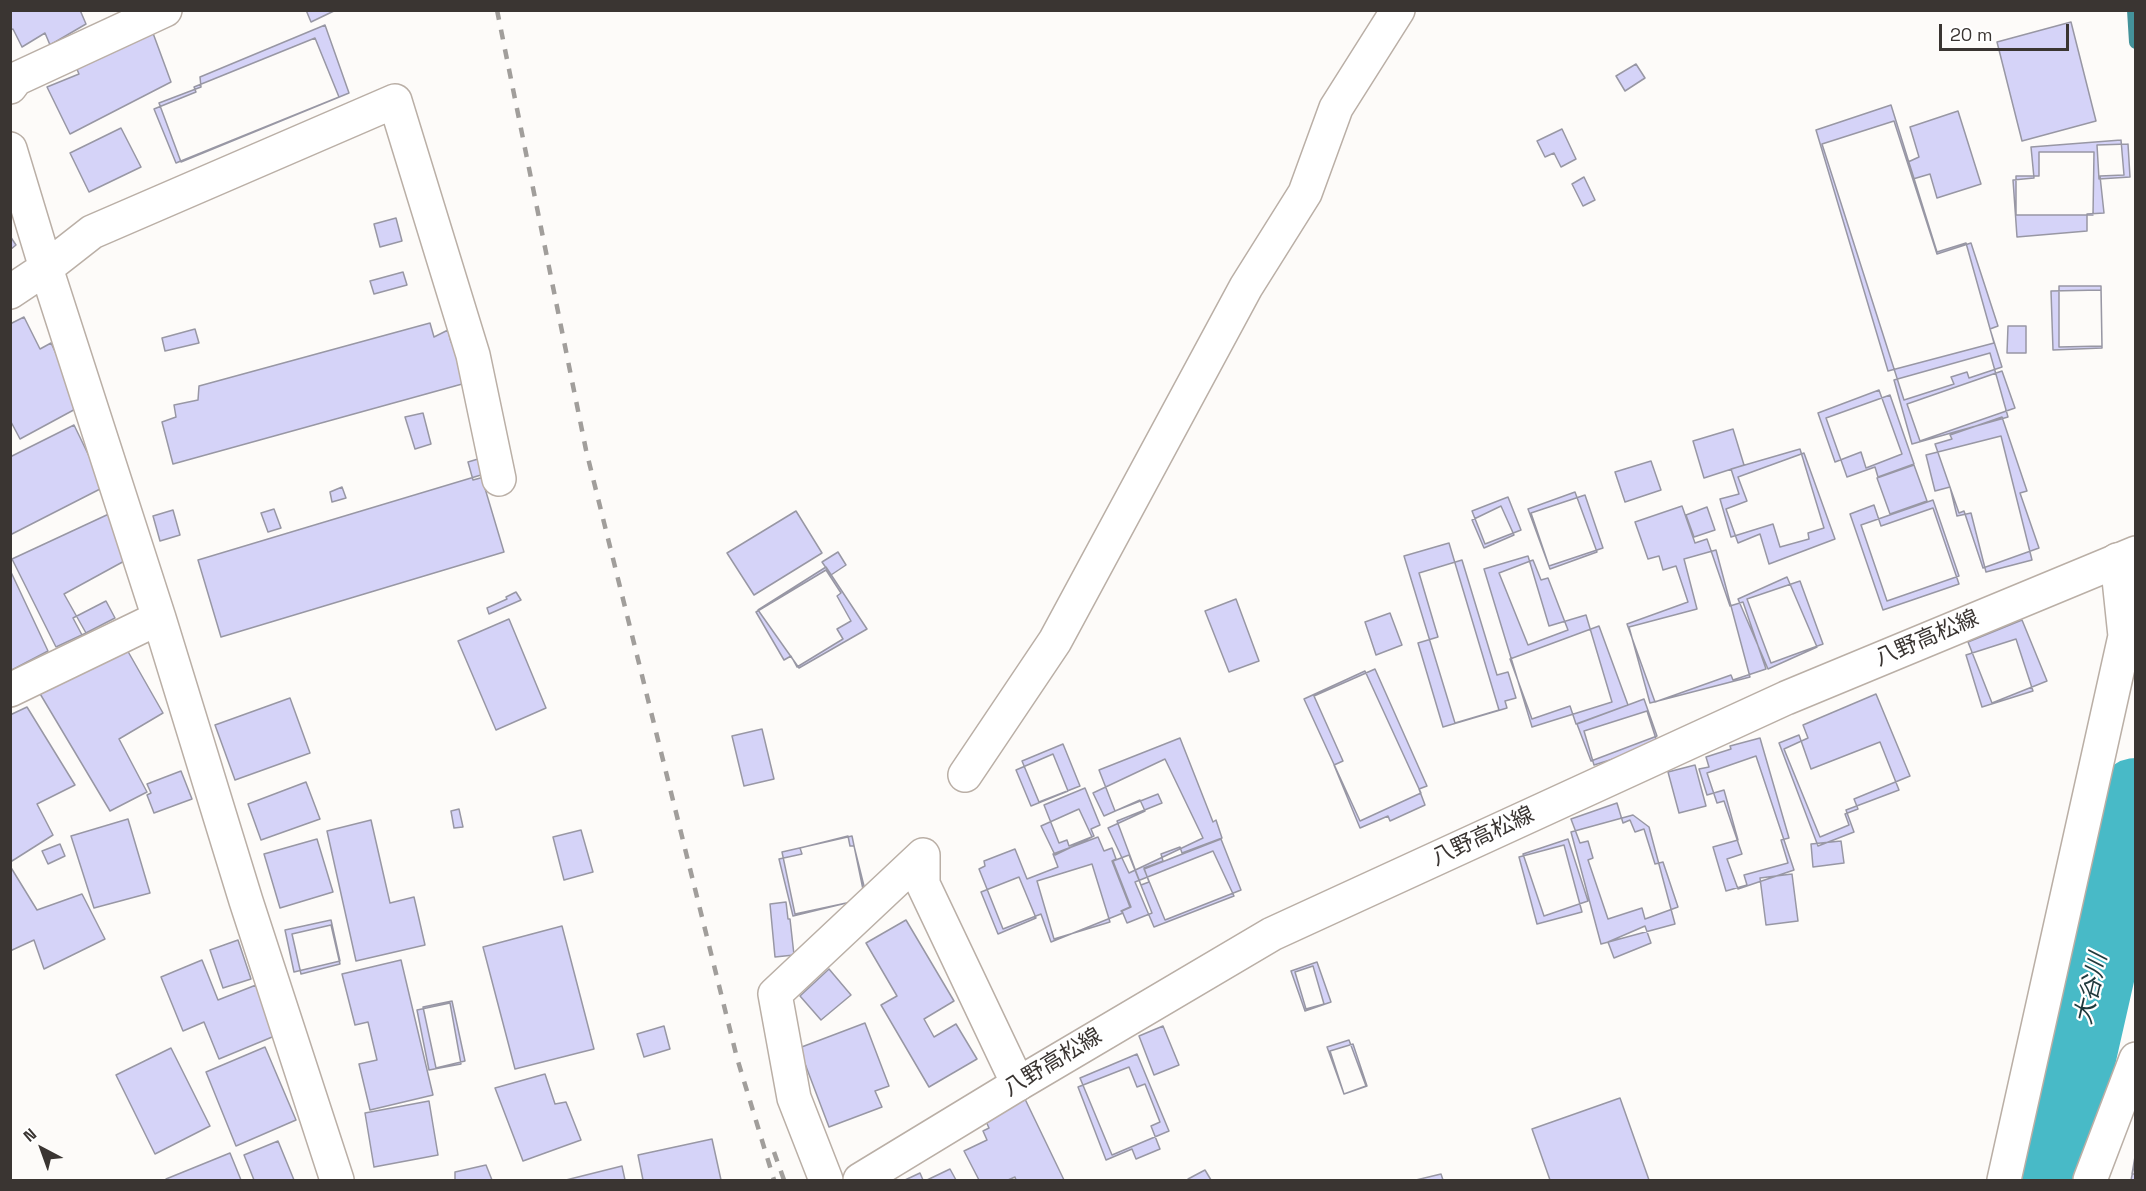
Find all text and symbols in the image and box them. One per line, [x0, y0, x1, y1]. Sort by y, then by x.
scale bar [1942, 12, 2072, 50]
text: 20 m [1950, 23, 1993, 46]
street label: 八野高松線 [1871, 605, 1983, 673]
street label: 八野高松線 [1428, 802, 1538, 872]
water label: 大谷川 [2070, 951, 2114, 1027]
street label: 八野高松線 [999, 1023, 1107, 1103]
north arrow [12, 1119, 72, 1179]
text: N [19, 1124, 41, 1146]

